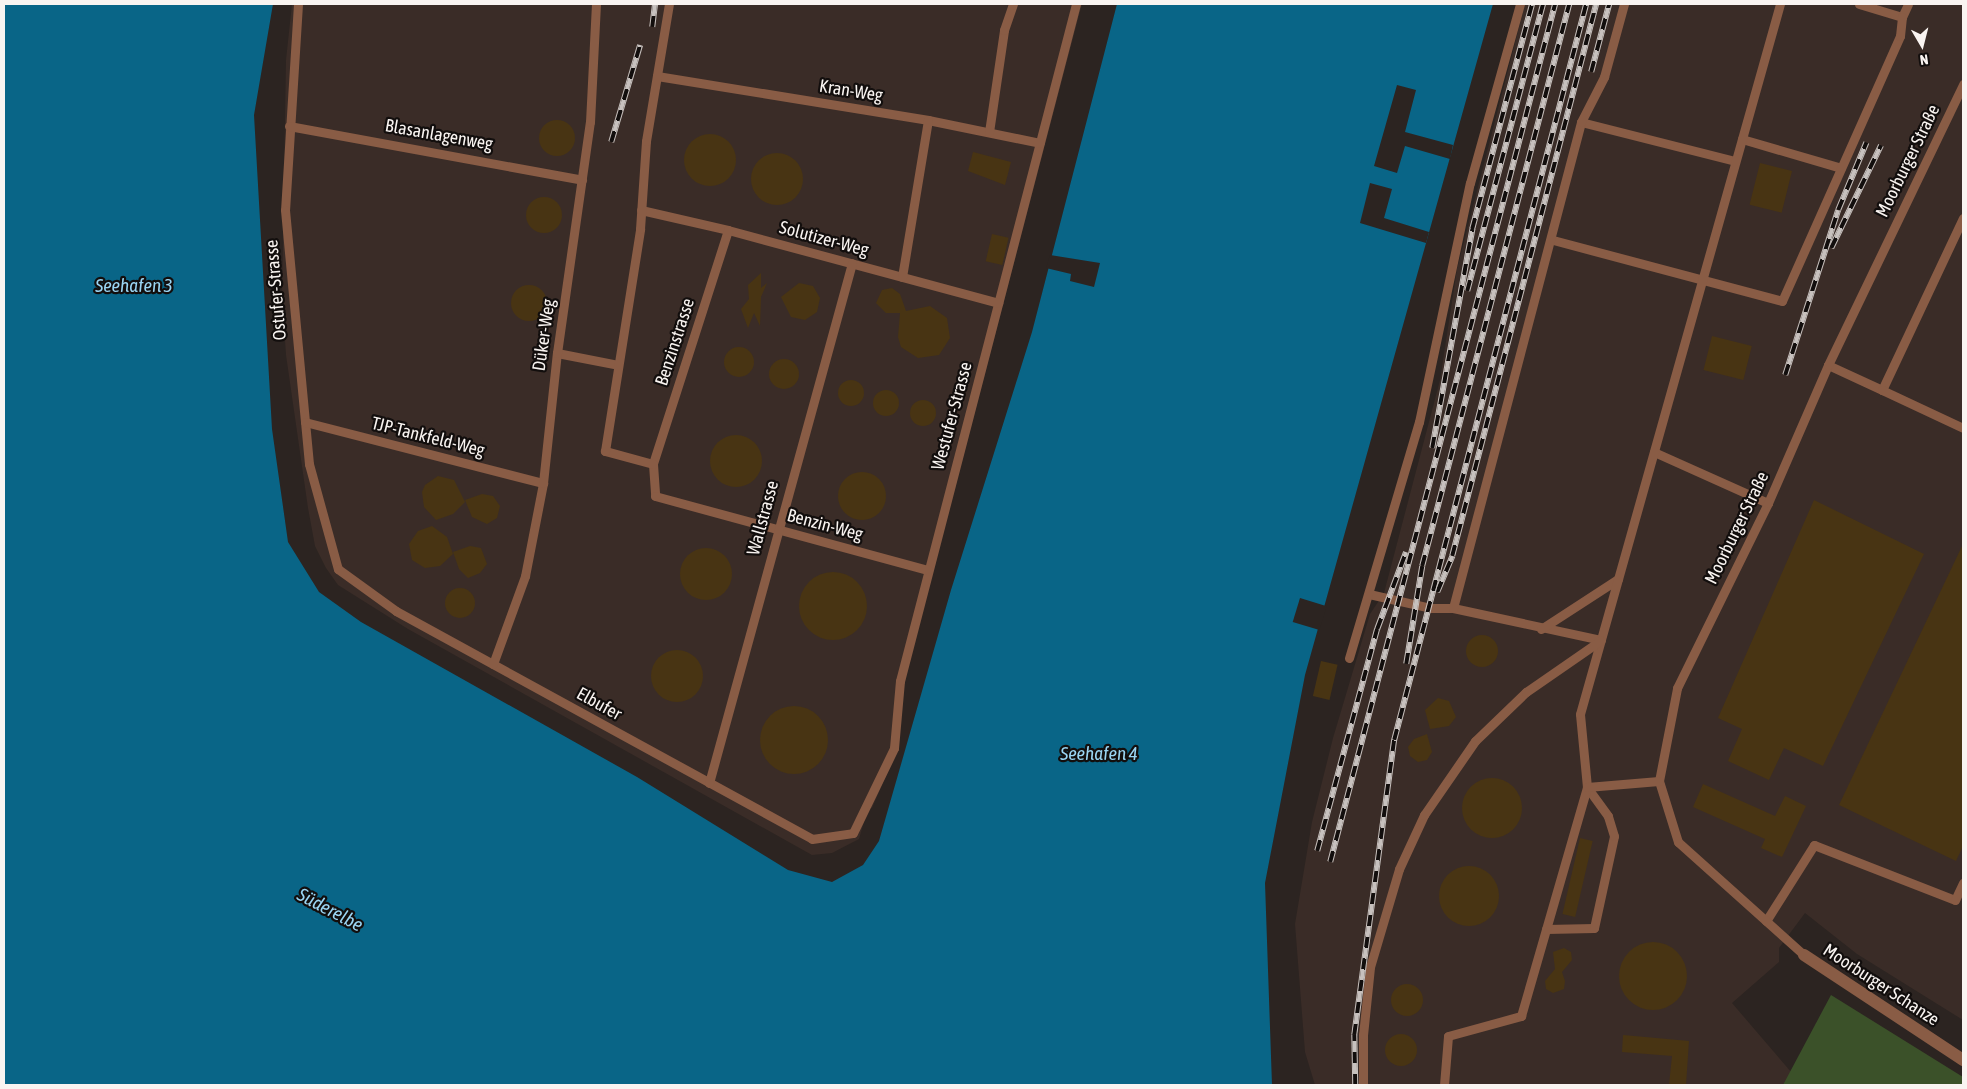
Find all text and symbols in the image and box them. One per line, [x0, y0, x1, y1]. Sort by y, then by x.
north arrow [1897, 20, 1947, 70]
text: N [1919, 51, 1929, 68]
street label: Kran-Weg [818, 75, 884, 107]
street label: Moorburger Straße [1871, 101, 1945, 221]
street label: Blasanlagenweg [383, 115, 495, 155]
street label: Solutizer-Weg [777, 217, 871, 261]
street label: Ostufer-Strasse [261, 239, 291, 341]
water label: Seehafen 3 [95, 275, 173, 297]
street label: Benzinstrasse [651, 296, 699, 388]
street label: Düker-Weg [528, 297, 560, 373]
street label: Westufer-Strasse [927, 360, 977, 472]
street label: TJP-Tankfeld-Weg [369, 413, 487, 461]
street label: Moorburger Straße [1700, 468, 1774, 588]
street label: Wallstrasse [743, 478, 783, 558]
street label: Benzin-Weg [785, 505, 865, 545]
street label: Elbufer [573, 683, 625, 725]
water label: Seehafen 4 [1060, 743, 1138, 765]
water label: Süderelbe [293, 883, 367, 937]
street label: Moorburger Schanze [1819, 939, 1943, 1031]

